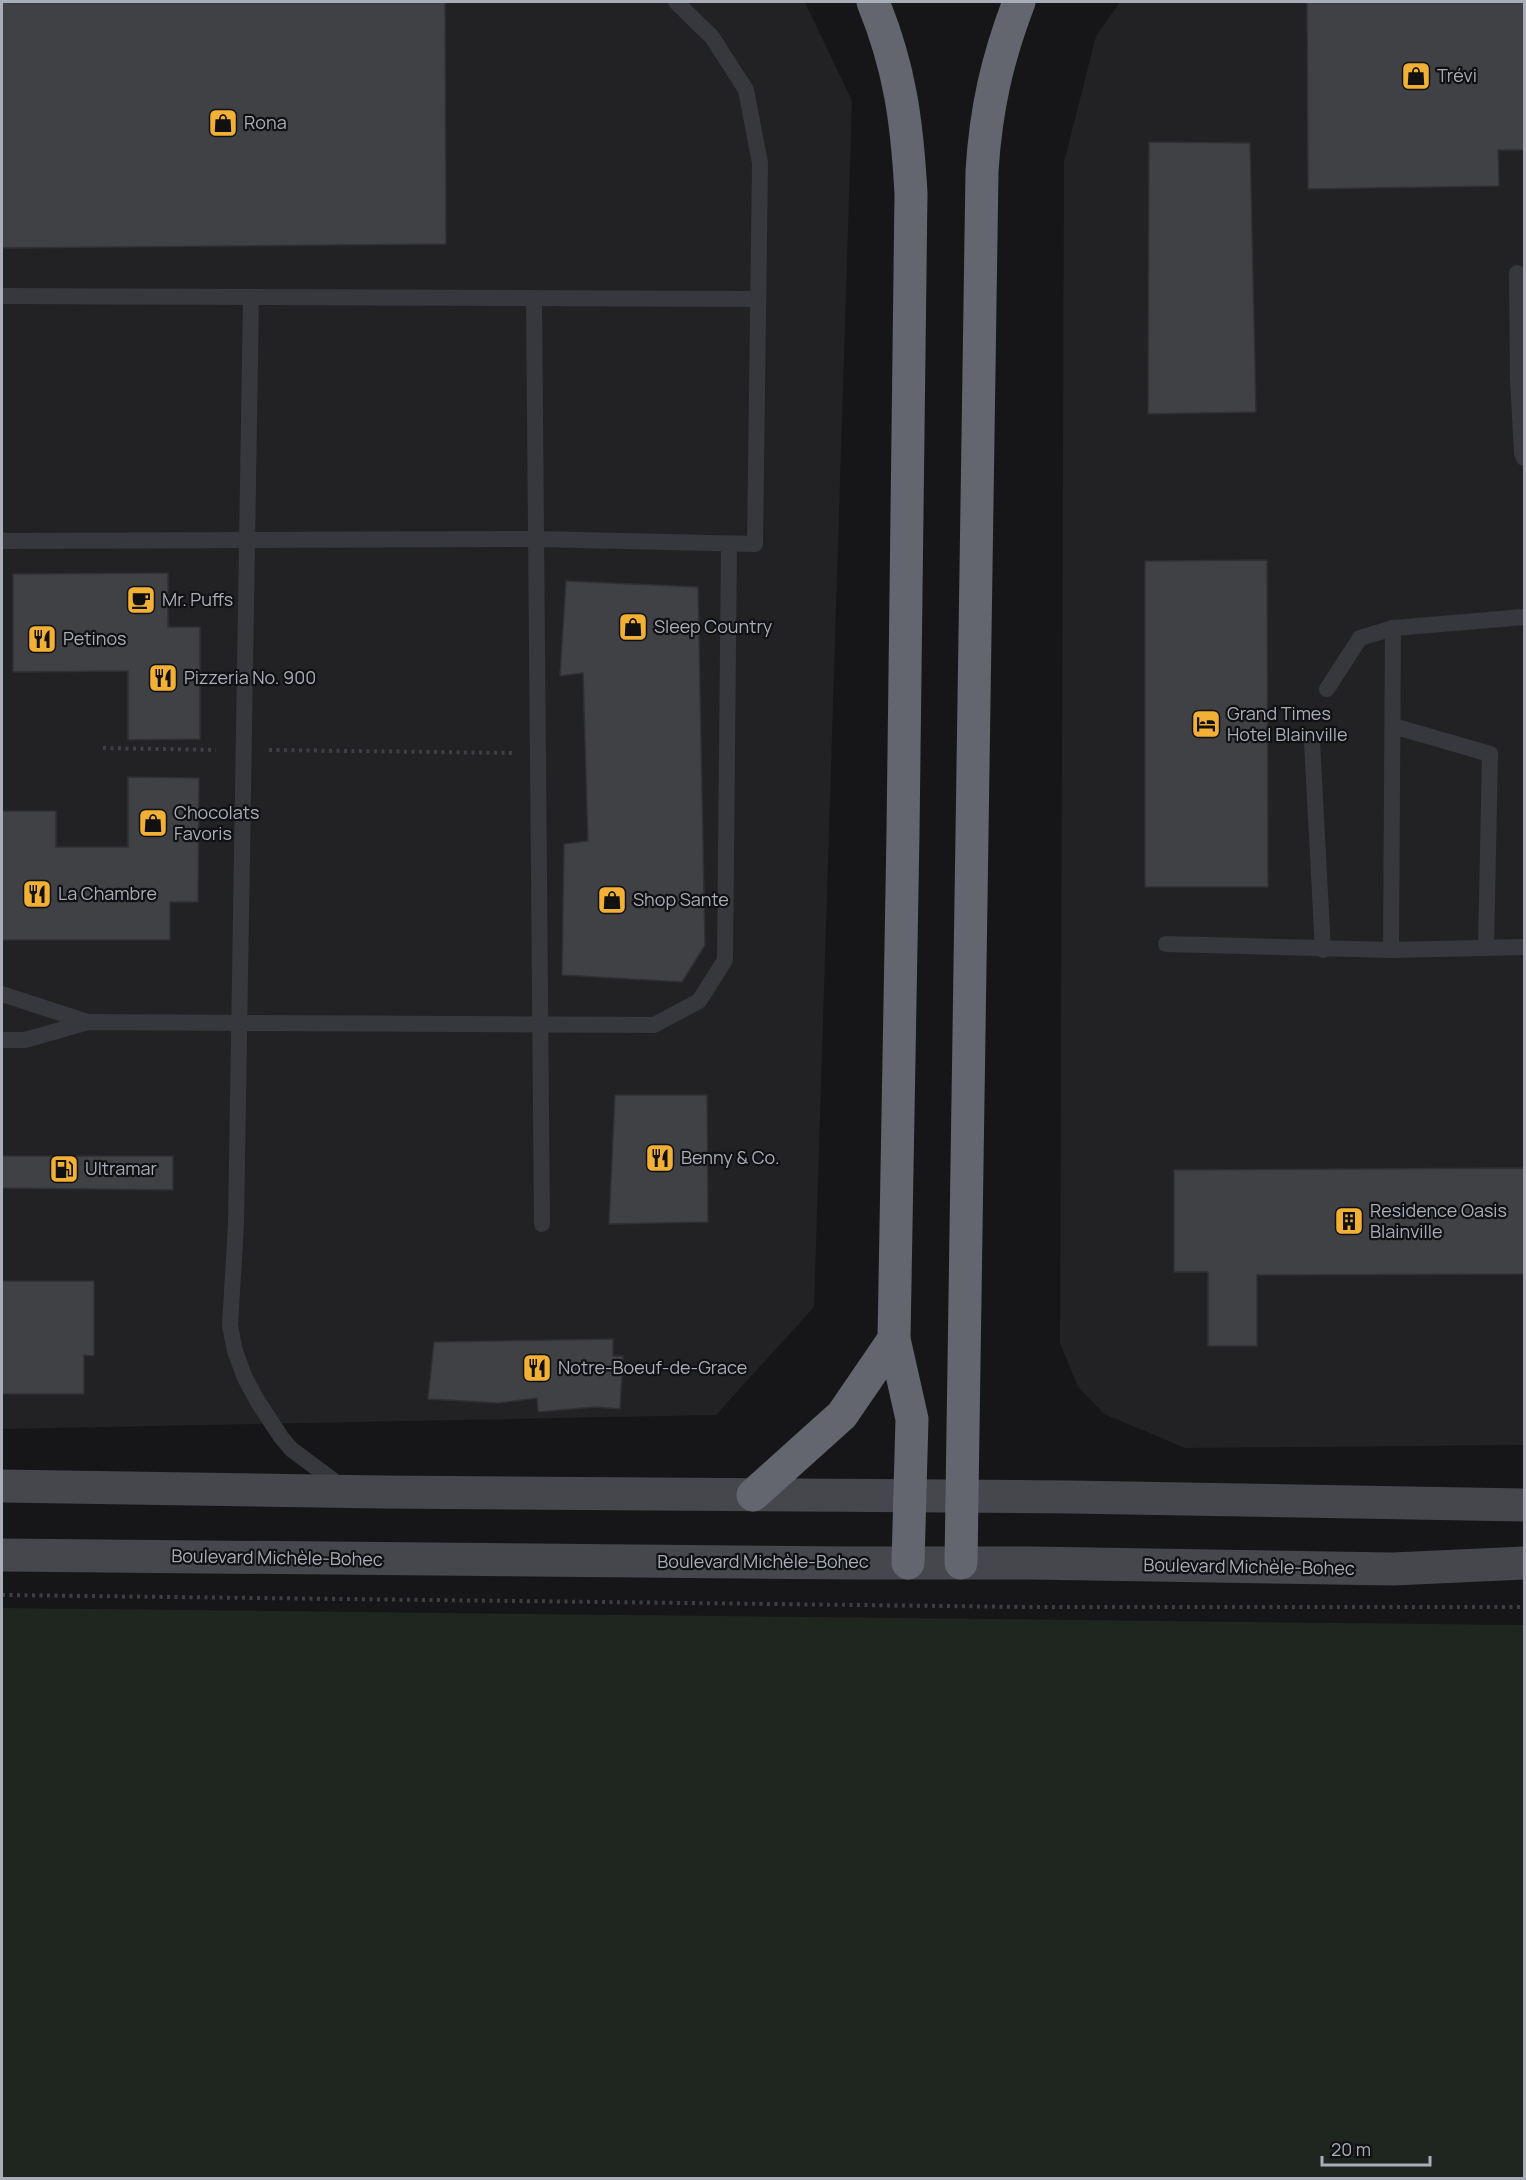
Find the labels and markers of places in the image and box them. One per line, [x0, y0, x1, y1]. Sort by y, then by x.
shop icon: Trévi [1400, 60, 1432, 92]
place label: Trévi [1437, 63, 1477, 87]
shop icon: Rona [207, 107, 239, 139]
place label: Rona [244, 110, 287, 134]
cafe icon: Mr. Puffs [125, 584, 157, 616]
place label: Mr. Puffs [162, 587, 233, 611]
shop icon: Sleep Country [617, 611, 649, 643]
place label: Sleep Country [654, 614, 773, 638]
restaurant icon: Petinos [26, 623, 58, 655]
place label: Petinos [63, 626, 126, 650]
restaurant icon: Pizzeria No. 900 [147, 662, 179, 694]
place label: Pizzeria No. 900 [184, 665, 316, 689]
place label: Grand Times Hotel Blainville [1227, 701, 1348, 746]
hotel icon: Grand Times Hotel Blainville [1190, 708, 1222, 740]
place label: Chocolats Favoris [174, 800, 259, 845]
shop icon: Chocolats Favoris [137, 807, 169, 839]
restaurant icon: La Chambre [21, 878, 53, 910]
place label: La Chambre [58, 881, 157, 905]
shop icon: Shop Sante [596, 884, 628, 916]
place label: Shop Sante [633, 887, 729, 911]
restaurant icon: Benny & Co. [644, 1142, 676, 1174]
place label: Benny & Co. [681, 1145, 779, 1169]
fuel station icon: Ultramar [48, 1153, 80, 1185]
place label: Ultramar [85, 1156, 157, 1180]
place label: Residence Oasis Blainville [1370, 1198, 1507, 1243]
building icon: Residence Oasis Blainville [1333, 1205, 1365, 1237]
restaurant icon: Notre-Boeuf-de-Grace [521, 1352, 553, 1384]
place label: Notre-Boeuf-de-Grace [558, 1355, 747, 1379]

